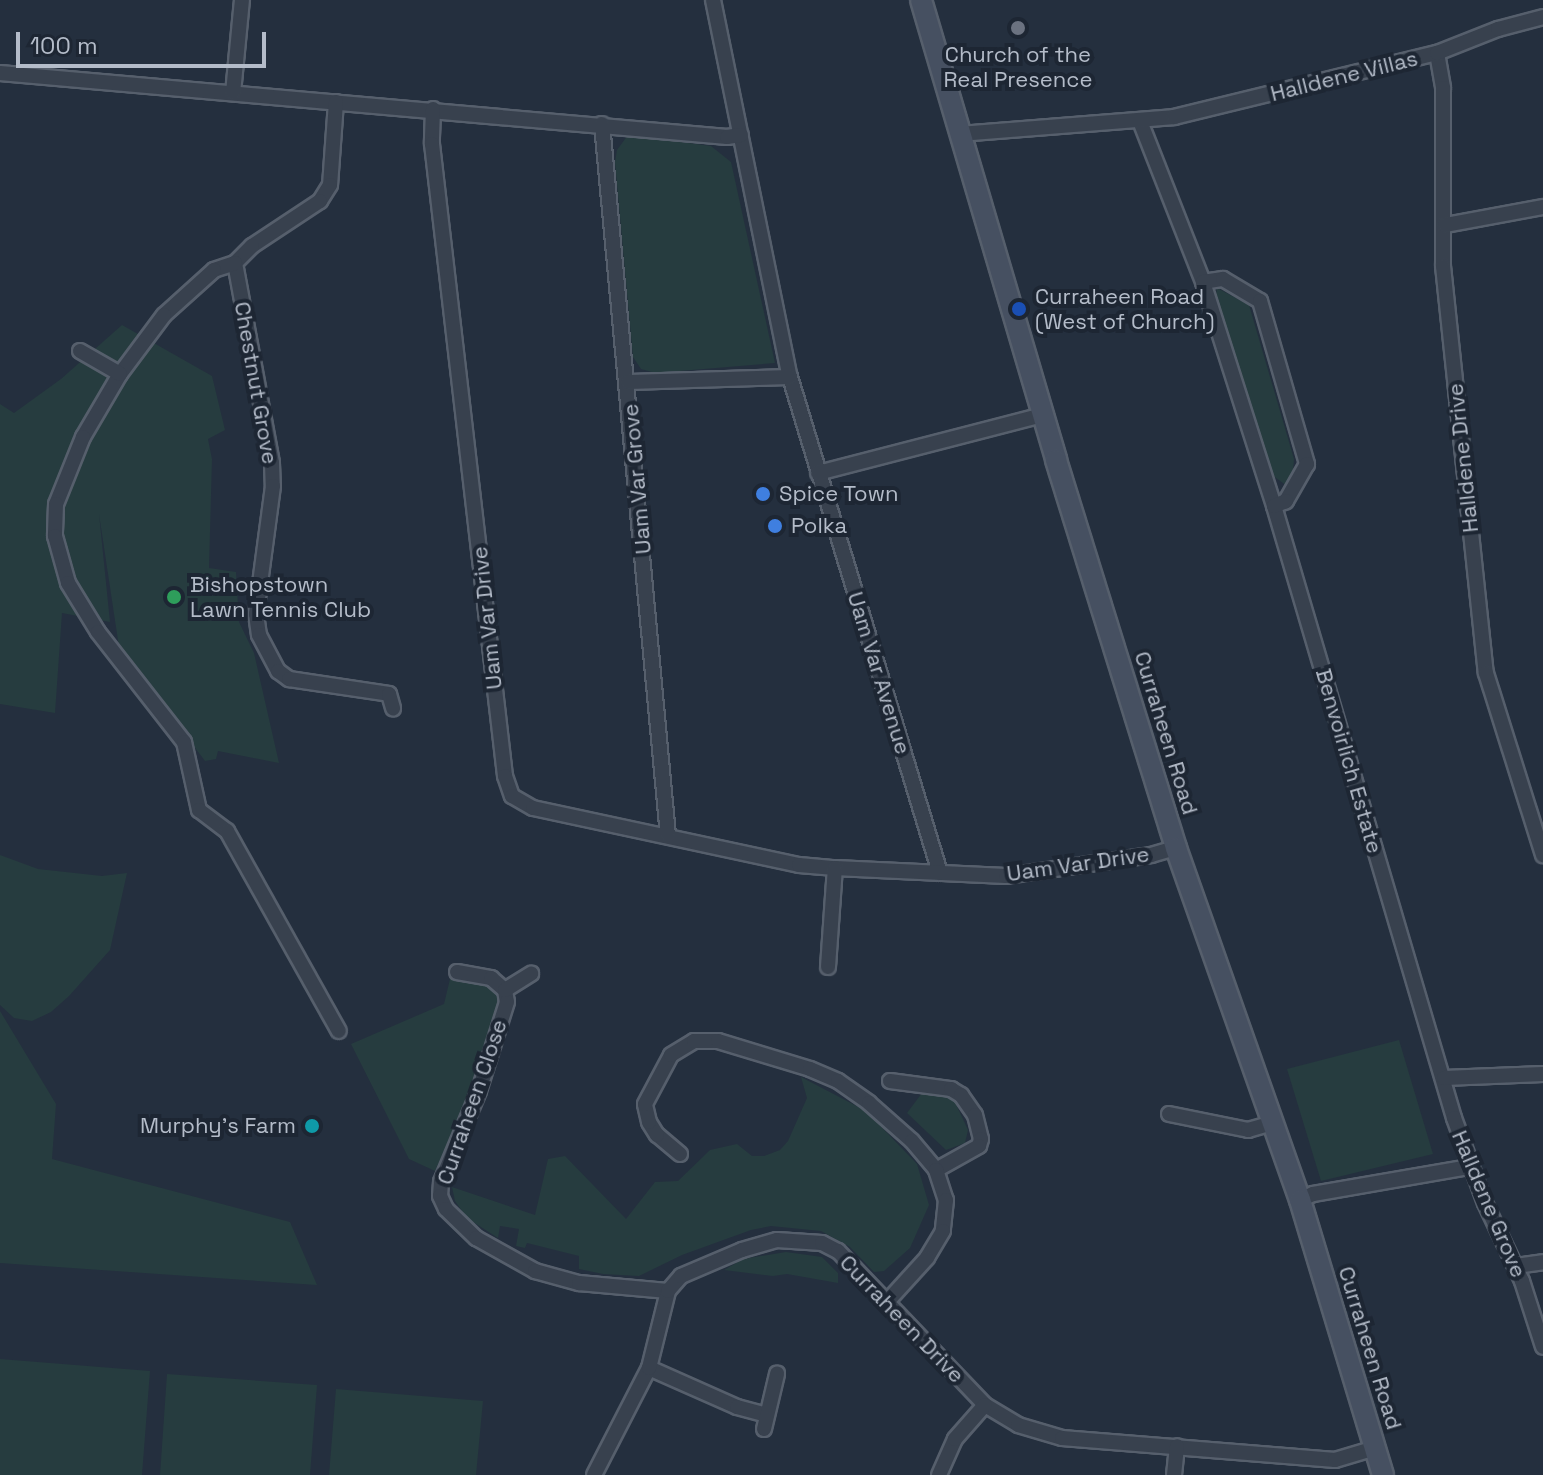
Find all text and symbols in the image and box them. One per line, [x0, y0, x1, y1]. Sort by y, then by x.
scale bar [20, 16, 270, 66]
marker: Church of the Real Presence [1009, 19, 1027, 37]
text: 100 m [30, 30, 98, 61]
place label: Church of the Real Presence [943, 41, 1093, 92]
street label: Halldene Villas [1267, 45, 1421, 107]
place label: Curraheen Road (West of Church) [1035, 283, 1215, 334]
street label: Chestnut Grove [229, 300, 283, 466]
marker: Curraheen Road (West of Church) [1010, 300, 1028, 318]
street label: Halldene Drive [1442, 382, 1484, 534]
street label: Uam Var Grove [617, 402, 657, 556]
place label: Spice Town [779, 481, 899, 507]
marker: Spice Town [754, 485, 772, 503]
place label: Polka [791, 513, 847, 539]
marker: Polka [766, 517, 784, 535]
street label: Uam Var Drive [466, 545, 508, 691]
place label: Bishopstown Lawn Tennis Club [190, 571, 372, 622]
marker: Bishopstown Lawn Tennis Club [165, 588, 183, 606]
street label: Uam Var Avenue [842, 588, 916, 758]
street label: Curraheen Road [1129, 648, 1203, 818]
street label: Benvoirlich Estate [1310, 666, 1388, 856]
street label: Uam Var Drive [1005, 841, 1151, 887]
street label: Curraheen Close [431, 1016, 513, 1188]
place label: Murphy's Farm [140, 1113, 296, 1139]
marker: Murphy's Farm [303, 1117, 321, 1135]
street label: Halldene Grove [1446, 1126, 1532, 1282]
street label: Curraheen Drive [834, 1249, 970, 1389]
street label: Curraheen Road [1333, 1263, 1407, 1433]

